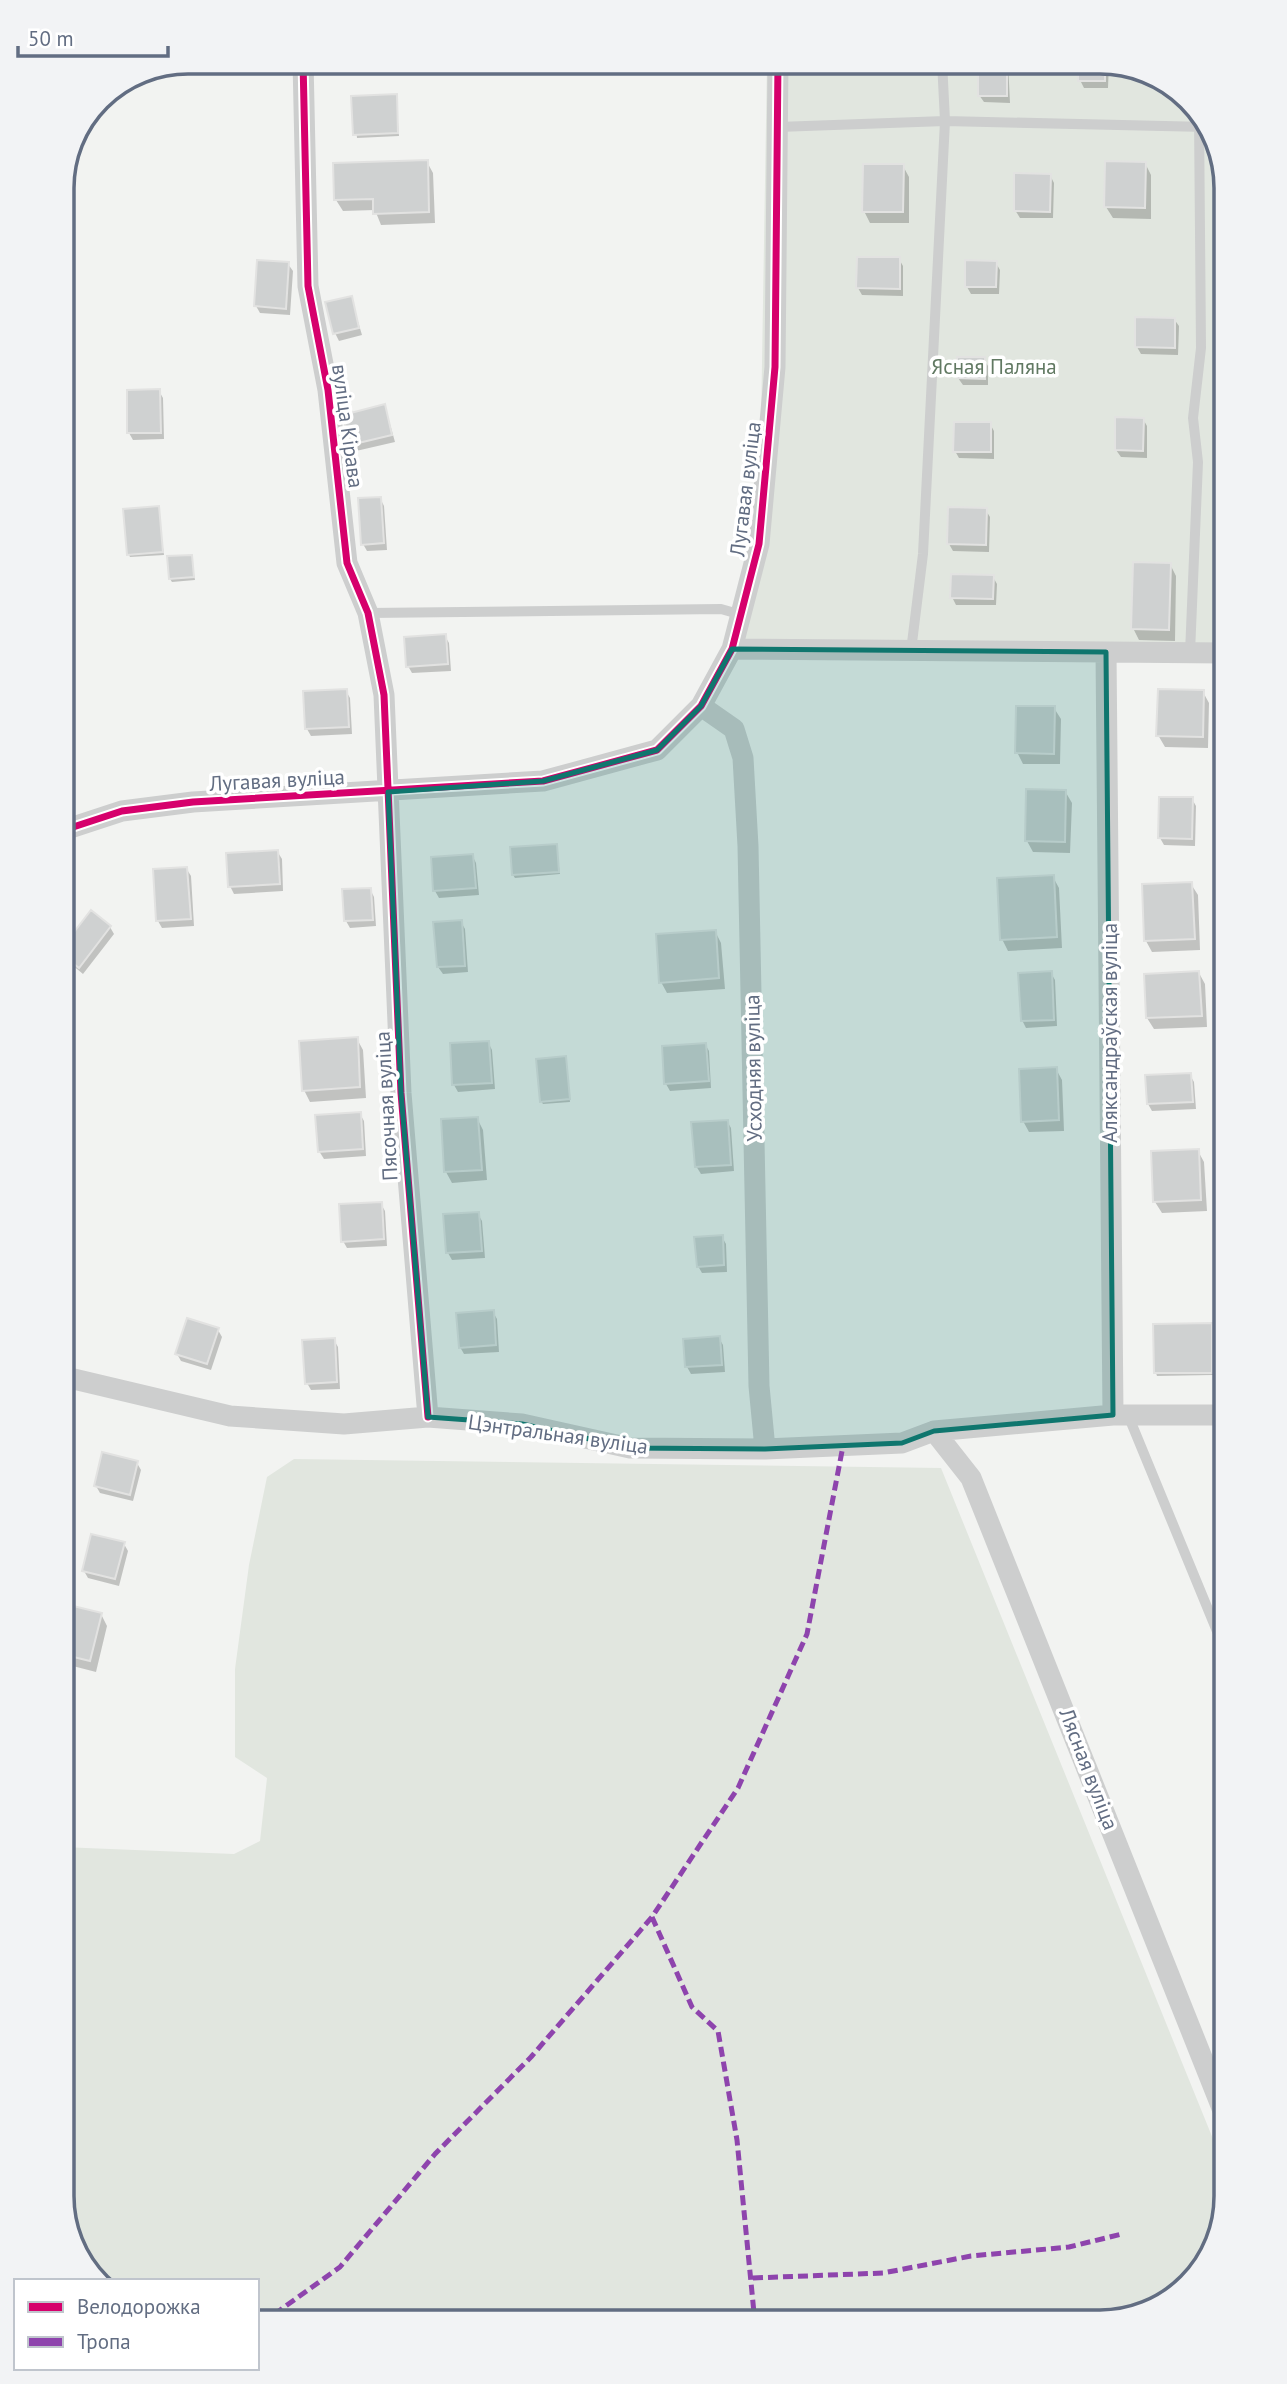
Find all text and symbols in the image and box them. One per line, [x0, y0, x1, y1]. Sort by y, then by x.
scale bar [18, 14, 168, 58]
text: 50 m [28, 25, 74, 52]
park label: Ясная Паляна [931, 353, 1057, 380]
street label: вуліца Кірава [326, 362, 370, 490]
street label: Лугавая вуліца [723, 420, 767, 559]
street label: Лугавая вуліца [208, 763, 345, 797]
street label: Аляксандраўская вуліца [1096, 923, 1123, 1143]
street label: Усходняя вуліца [738, 994, 768, 1142]
street label: Пясочная вуліца [369, 1031, 403, 1181]
street label: Цэнтральная вуліца [466, 1408, 650, 1460]
street label: Лясная вуліца [1053, 1703, 1125, 1834]
legend [14, 2279, 259, 2370]
text: Велодорожка [77, 2293, 201, 2320]
text: Тропа [77, 2328, 131, 2355]

